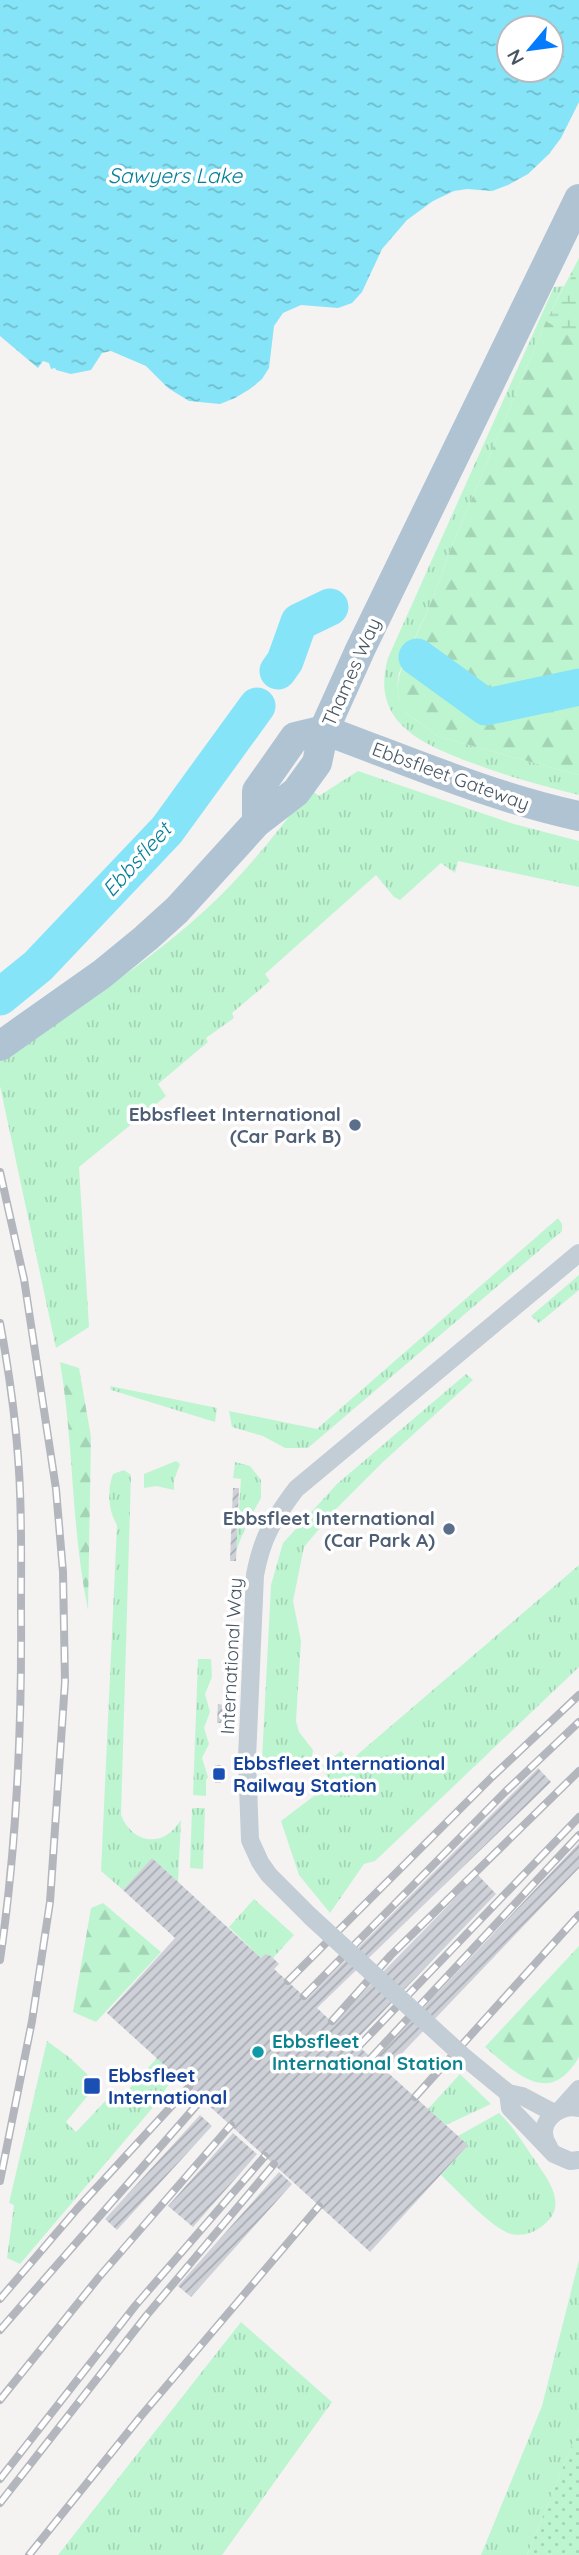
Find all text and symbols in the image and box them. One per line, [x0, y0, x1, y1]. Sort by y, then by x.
north arrow [495, 14, 565, 84]
text: N [501, 45, 529, 69]
water label: Sawyers Lake [108, 162, 243, 188]
street label: Thames Way [316, 614, 386, 730]
street label: Ebbsfleet Gateway [369, 736, 533, 816]
water label: Ebbsfleet [96, 815, 178, 902]
place label: Ebbsfleet International (Car Park B) [129, 1102, 341, 1148]
marker: Ebbsfleet International (Car Park B) [347, 1117, 363, 1133]
place label: Ebbsfleet International (Car Park A) [223, 1506, 435, 1552]
marker: Ebbsfleet International (Car Park A) [441, 1521, 457, 1537]
street label: International Way [215, 1577, 247, 1735]
place label: Ebbsfleet International Railway Station [233, 1751, 445, 1797]
marker: Ebbsfleet International Railway Station [211, 1766, 227, 1782]
place label: Ebbsfleet International Station [272, 2029, 463, 2075]
marker: Ebbsfleet International Station [250, 2044, 266, 2060]
place label: Ebbsfleet International [108, 2063, 227, 2109]
marker: Ebbsfleet International [82, 2076, 102, 2096]

